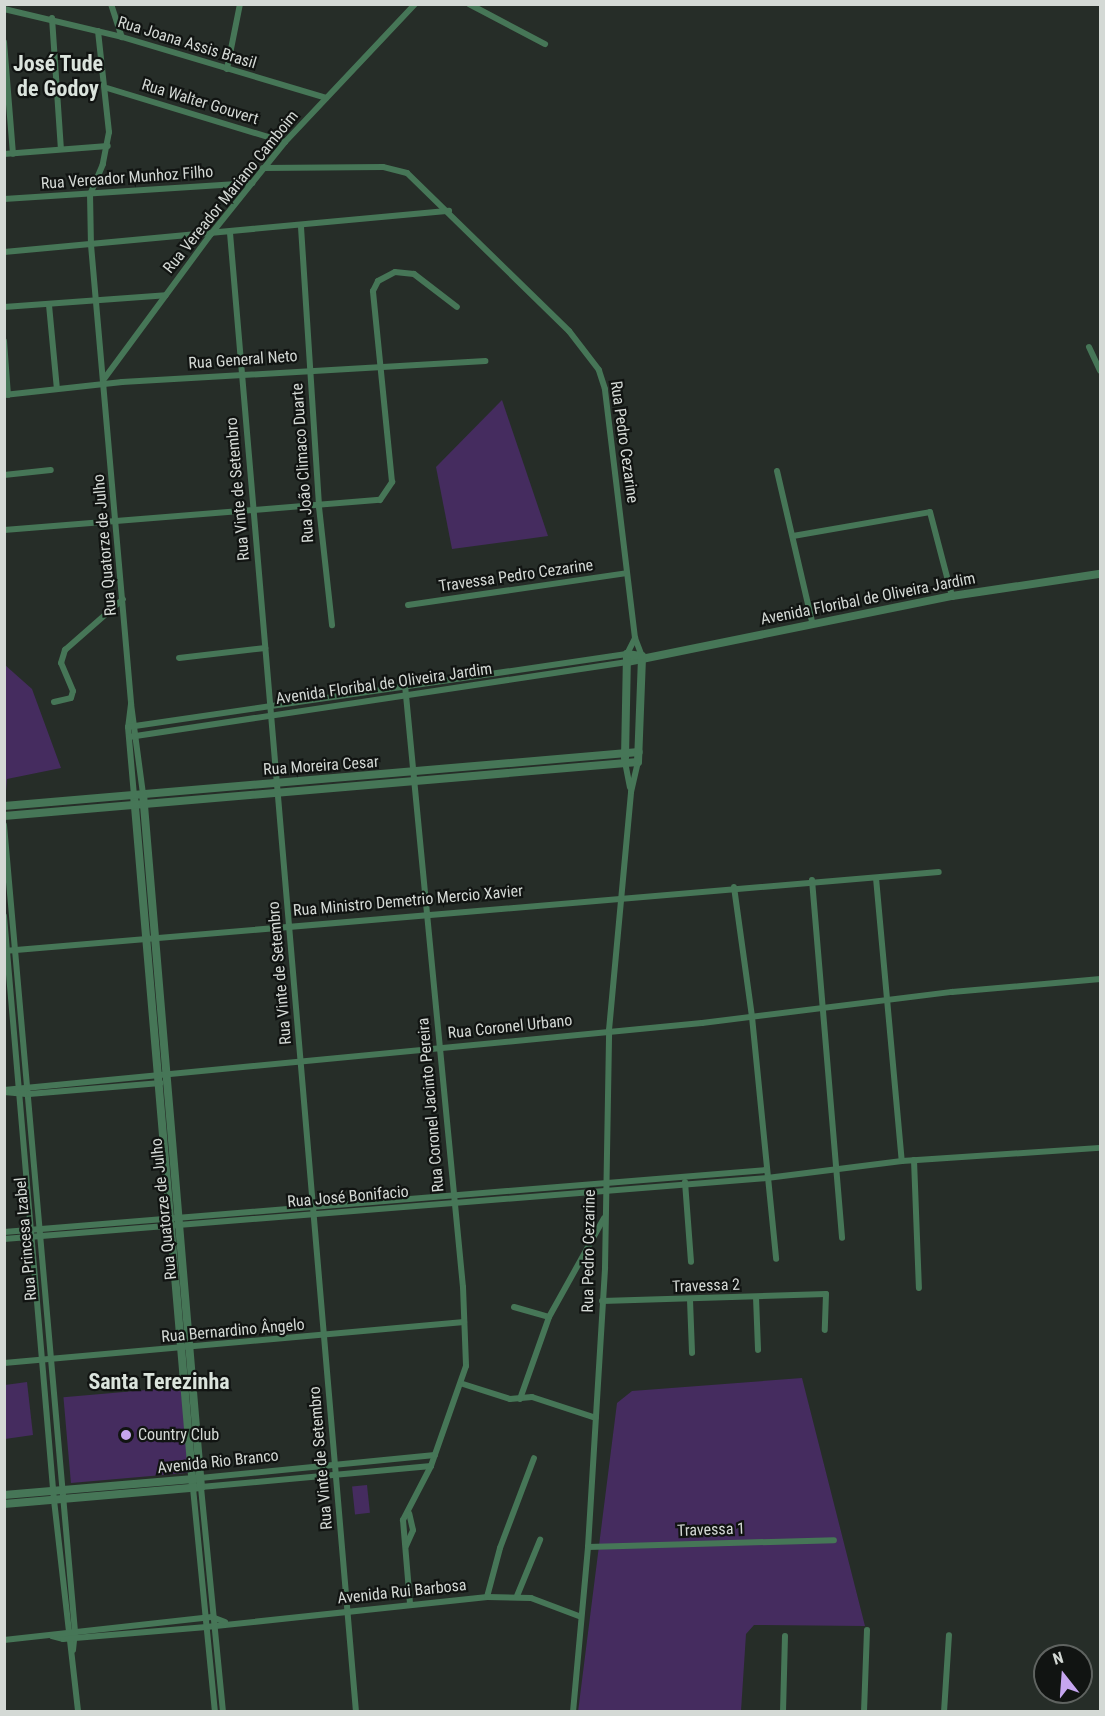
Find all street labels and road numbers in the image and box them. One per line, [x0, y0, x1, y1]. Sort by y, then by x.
street label: Rua Joana Assis Brasil [115, 13, 259, 73]
street label: Rua Walter Gouvert [139, 75, 261, 129]
street label: Rua Vereador Mariano Camboim [159, 107, 303, 277]
street label: Rua Vereador Munhoz Filho [40, 162, 214, 194]
street label: Rua General Neto [188, 347, 298, 373]
street label: Rua Pedro Cezarine [606, 380, 642, 504]
street label: Rua João Climaco Duarte [288, 383, 318, 543]
street label: Rua Vinte de Setembro [222, 417, 254, 561]
street label: Rua Quatorze de Julho [89, 473, 121, 617]
street label: Travessa Pedro Cezarine [438, 556, 594, 596]
street label: Avenida Floribal de Oliveira Jardim [759, 569, 977, 629]
street label: Avenida Floribal de Oliveira Jardim [275, 659, 493, 709]
street label: Rua Moreira Cesar [263, 752, 379, 780]
street label: Rua Ministro Demetrio Mercio Xavier [292, 881, 524, 921]
street label: Rua Vinte de Setembro [264, 901, 296, 1045]
street label: Rua Coronel Urbano [447, 1011, 573, 1043]
street label: Rua Coronel Jacinto Pereira [414, 1017, 448, 1193]
street label: Rua Quatorze de Julho [147, 1137, 181, 1281]
street label: Rua Princesa Izabel [11, 1176, 41, 1302]
street label: Rua José Bonifacio [286, 1182, 410, 1212]
street label: Rua Pedro Cezarine [578, 1189, 600, 1313]
street label: Travessa 2 [672, 1275, 740, 1297]
street label: Rua Bernardino Ângelo [160, 1315, 306, 1347]
street label: Rua Vinte de Setembro [305, 1386, 337, 1530]
street label: Avenida Rio Branco [156, 1446, 280, 1478]
street label: Travessa 1 [677, 1519, 745, 1541]
street label: Avenida Rui Barbosa [337, 1576, 467, 1608]

